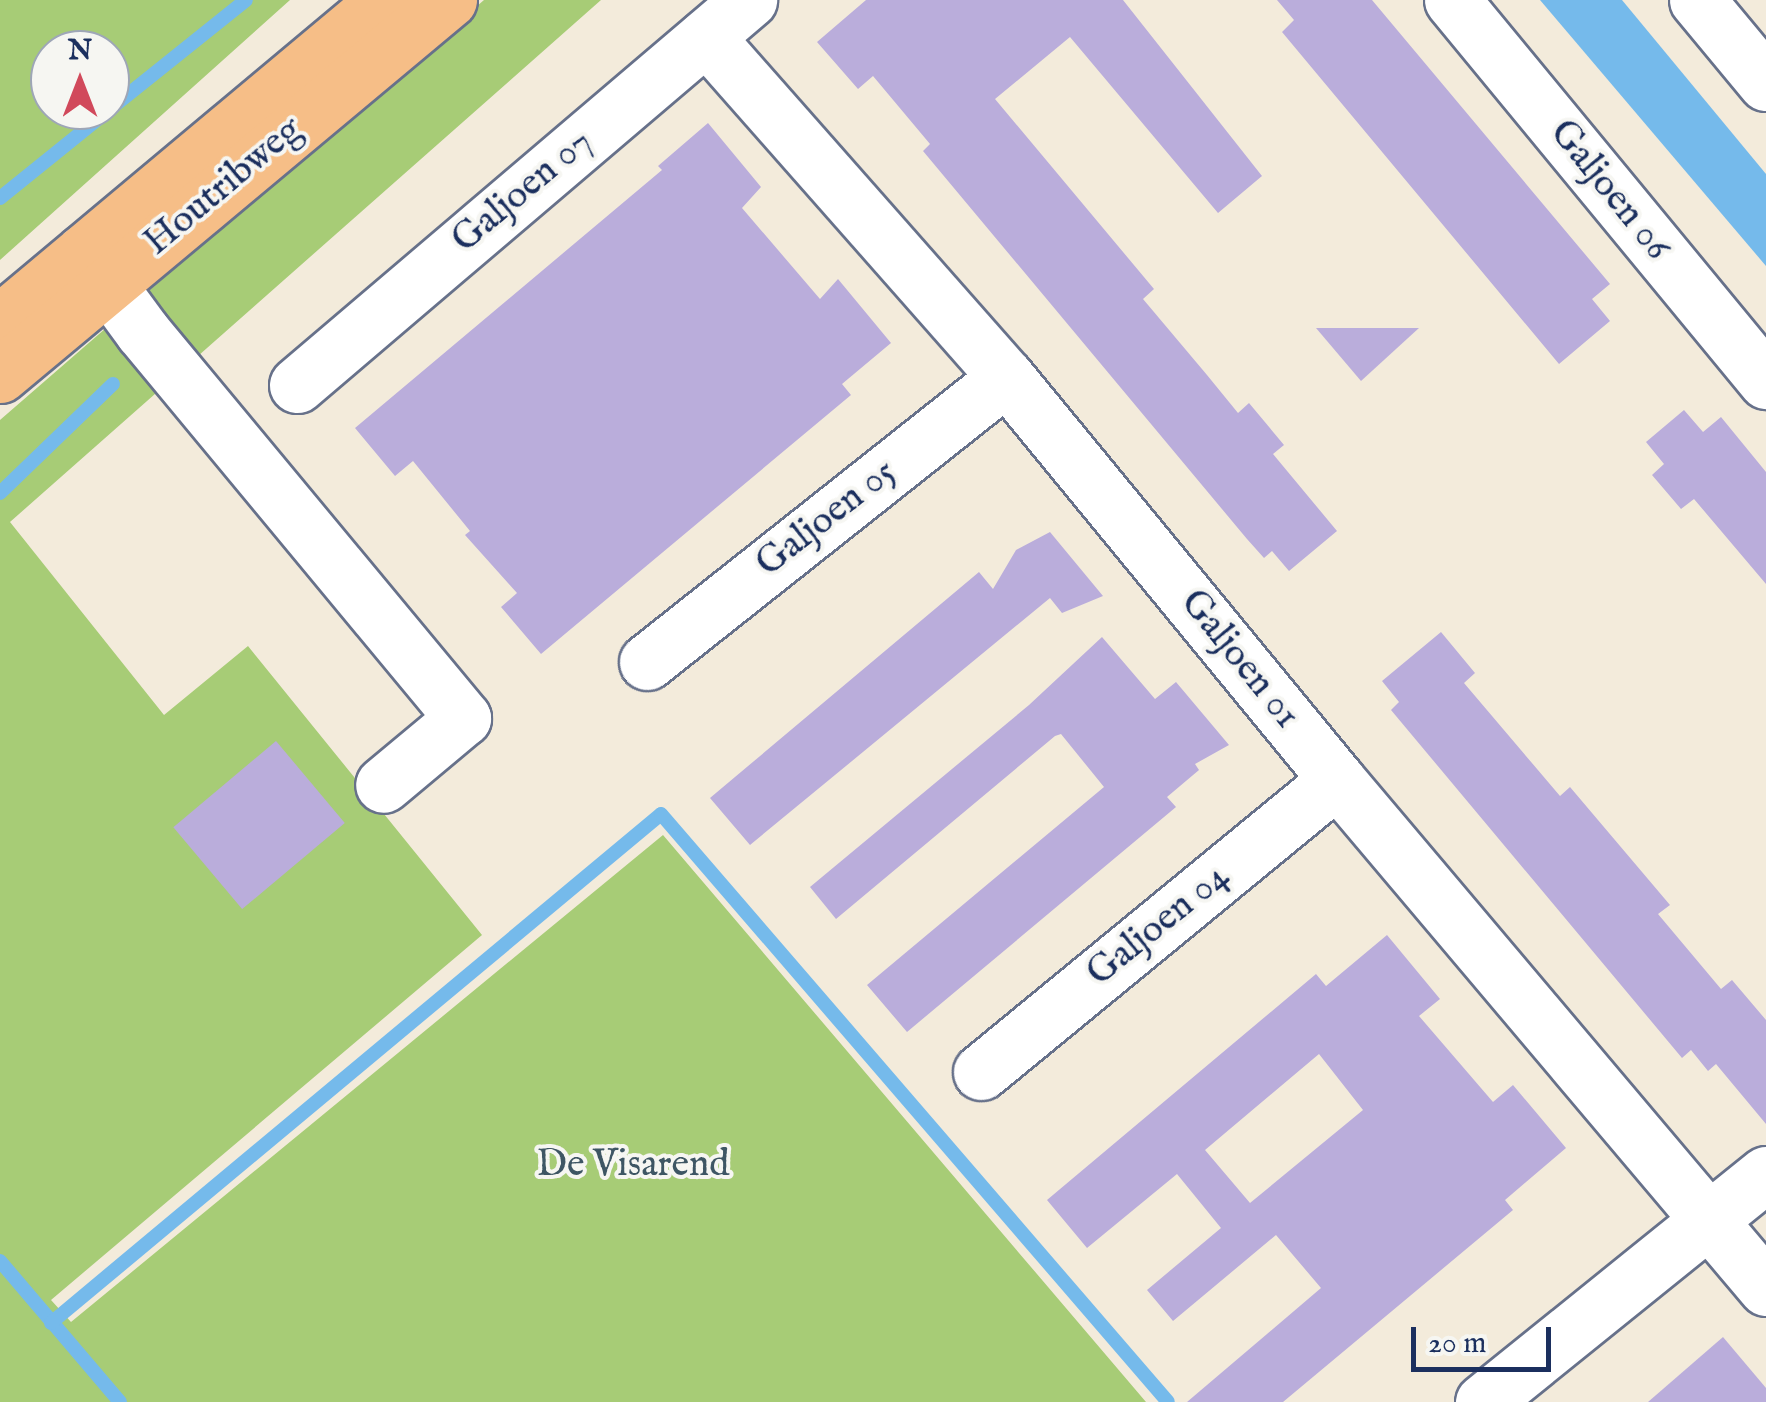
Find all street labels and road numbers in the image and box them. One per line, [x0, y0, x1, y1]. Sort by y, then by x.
street label: Houtribweg [136, 108, 312, 266]
street label: Galjoen 06 [1539, 112, 1679, 270]
street label: Galjoen 07 [444, 120, 602, 264]
street label: Galjoen 05 [748, 450, 906, 588]
street label: Galjoen 01 [1169, 582, 1309, 738]
street label: Galjoen 04 [1079, 855, 1239, 997]

